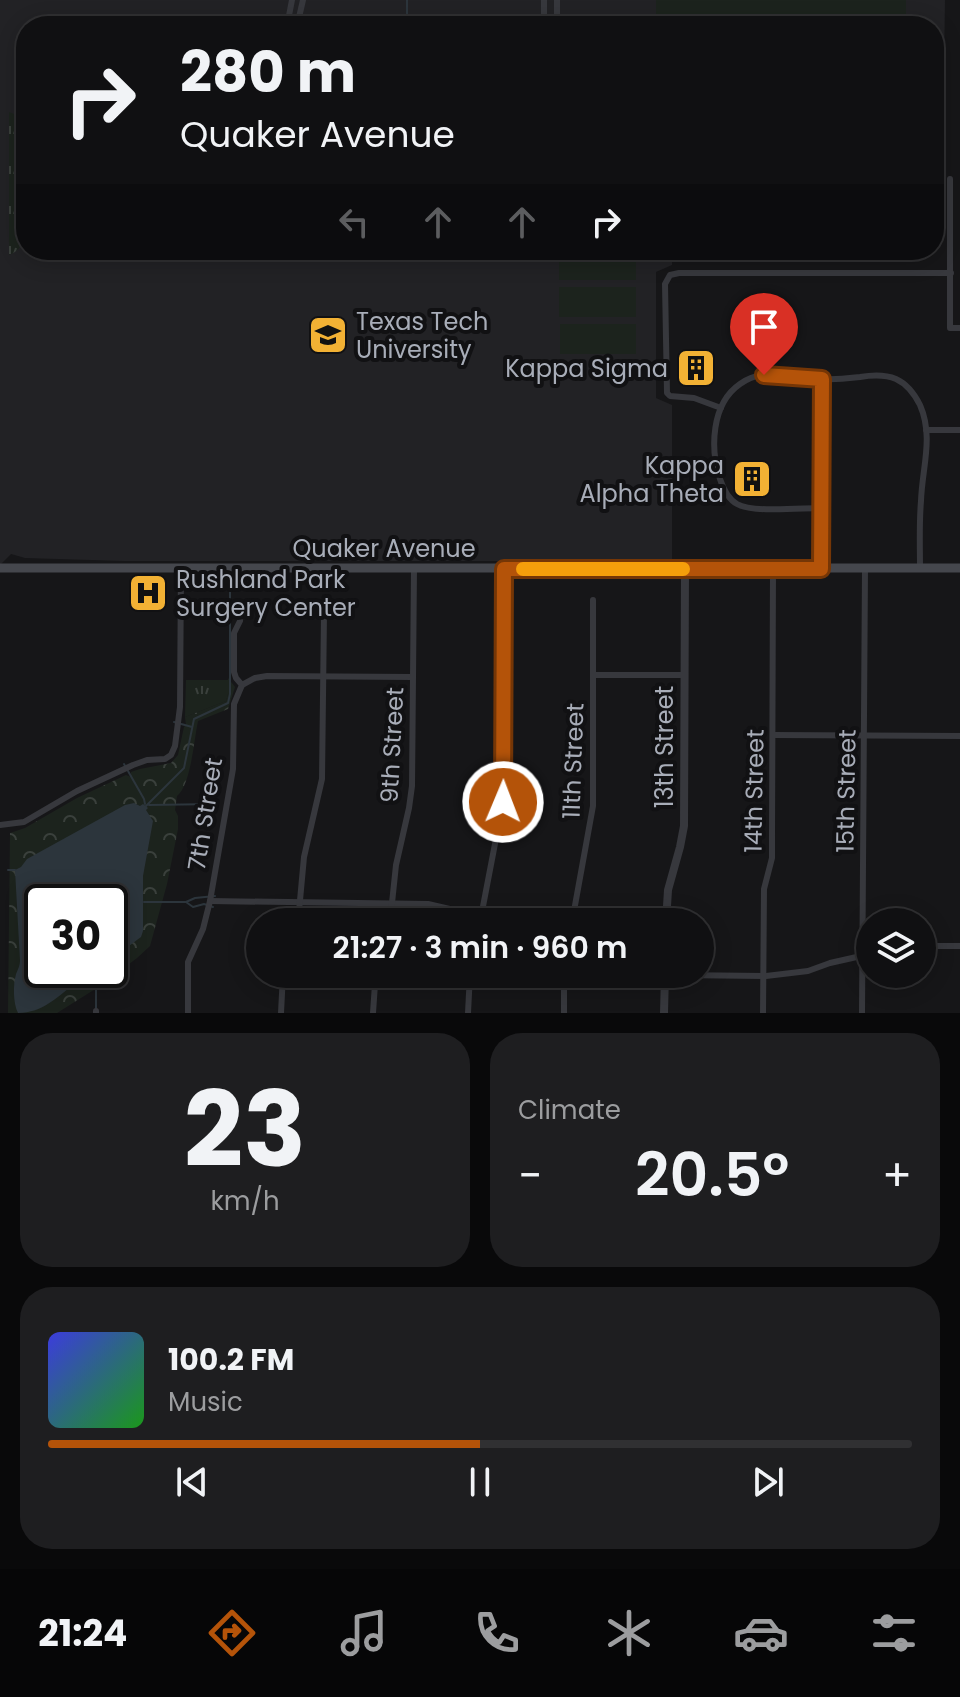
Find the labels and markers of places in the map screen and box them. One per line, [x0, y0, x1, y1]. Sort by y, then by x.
pin [730, 293, 798, 375]
place label: Texas Tech University [356, 305, 488, 366]
school or university icon: Texas Tech University [307, 314, 349, 356]
building icon: Kappa Sigma [675, 347, 717, 389]
place label: Kappa Sigma [505, 352, 668, 385]
place label: Kappa Alpha Theta [580, 449, 724, 510]
building icon: Kappa Alpha Theta [731, 458, 773, 500]
place label: Rushland Park Surgery Center [176, 563, 356, 624]
hospital icon: Rushland Park Surgery Center [127, 572, 169, 614]

